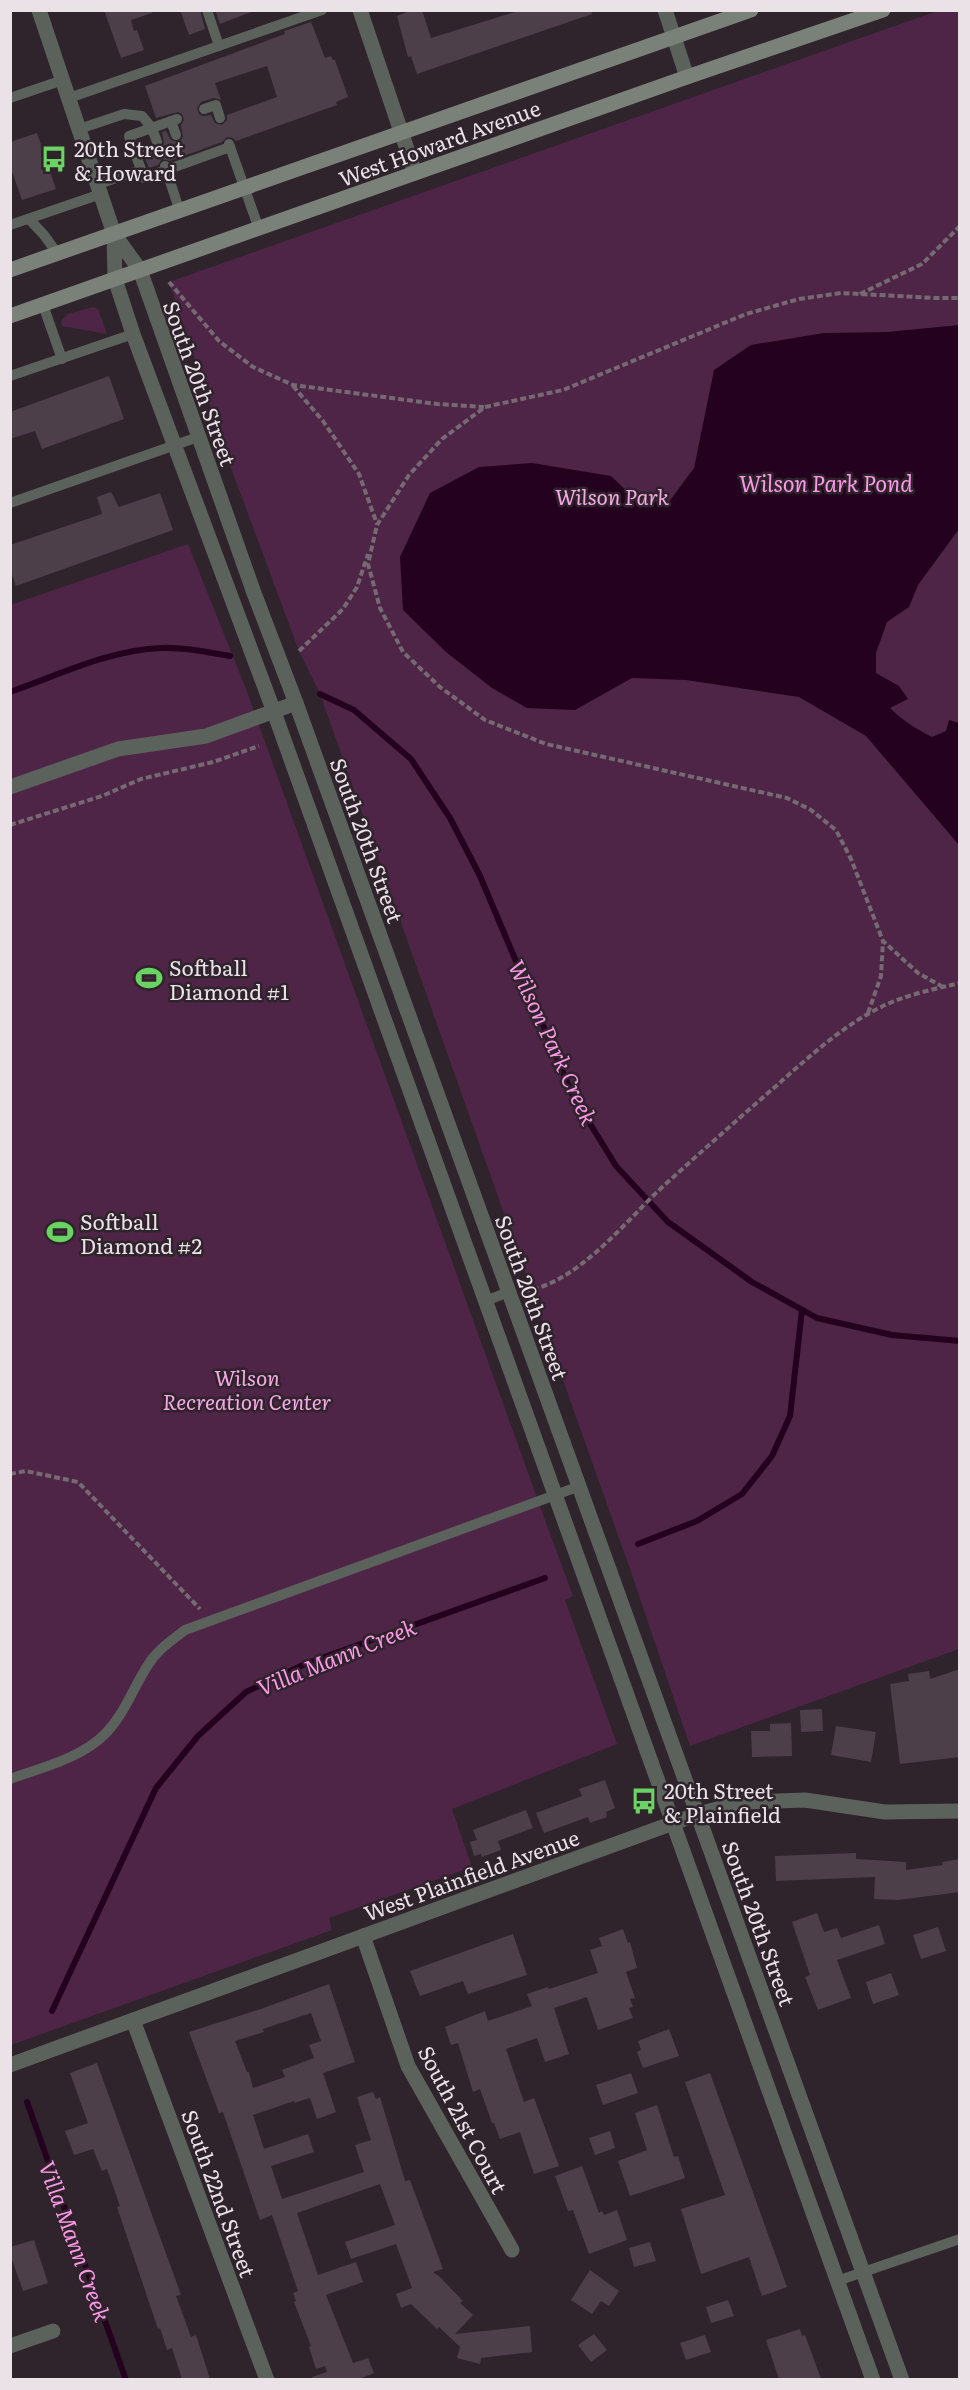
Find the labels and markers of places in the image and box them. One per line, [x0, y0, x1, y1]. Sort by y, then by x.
place label: 20th Street & Howard [74, 132, 184, 187]
bus stop icon: 20th Street & Howard [39, 144, 69, 174]
place label: Softball Diamond #1 [169, 951, 289, 1006]
sports icon: Softball Diamond #1 [134, 963, 164, 993]
place label: Softball Diamond #2 [80, 1205, 202, 1260]
sports icon: Softball Diamond #2 [45, 1217, 75, 1247]
place label: 20th Street & Plainfield [664, 1774, 781, 1829]
bus stop icon: 20th Street & Plainfield [629, 1786, 659, 1816]

